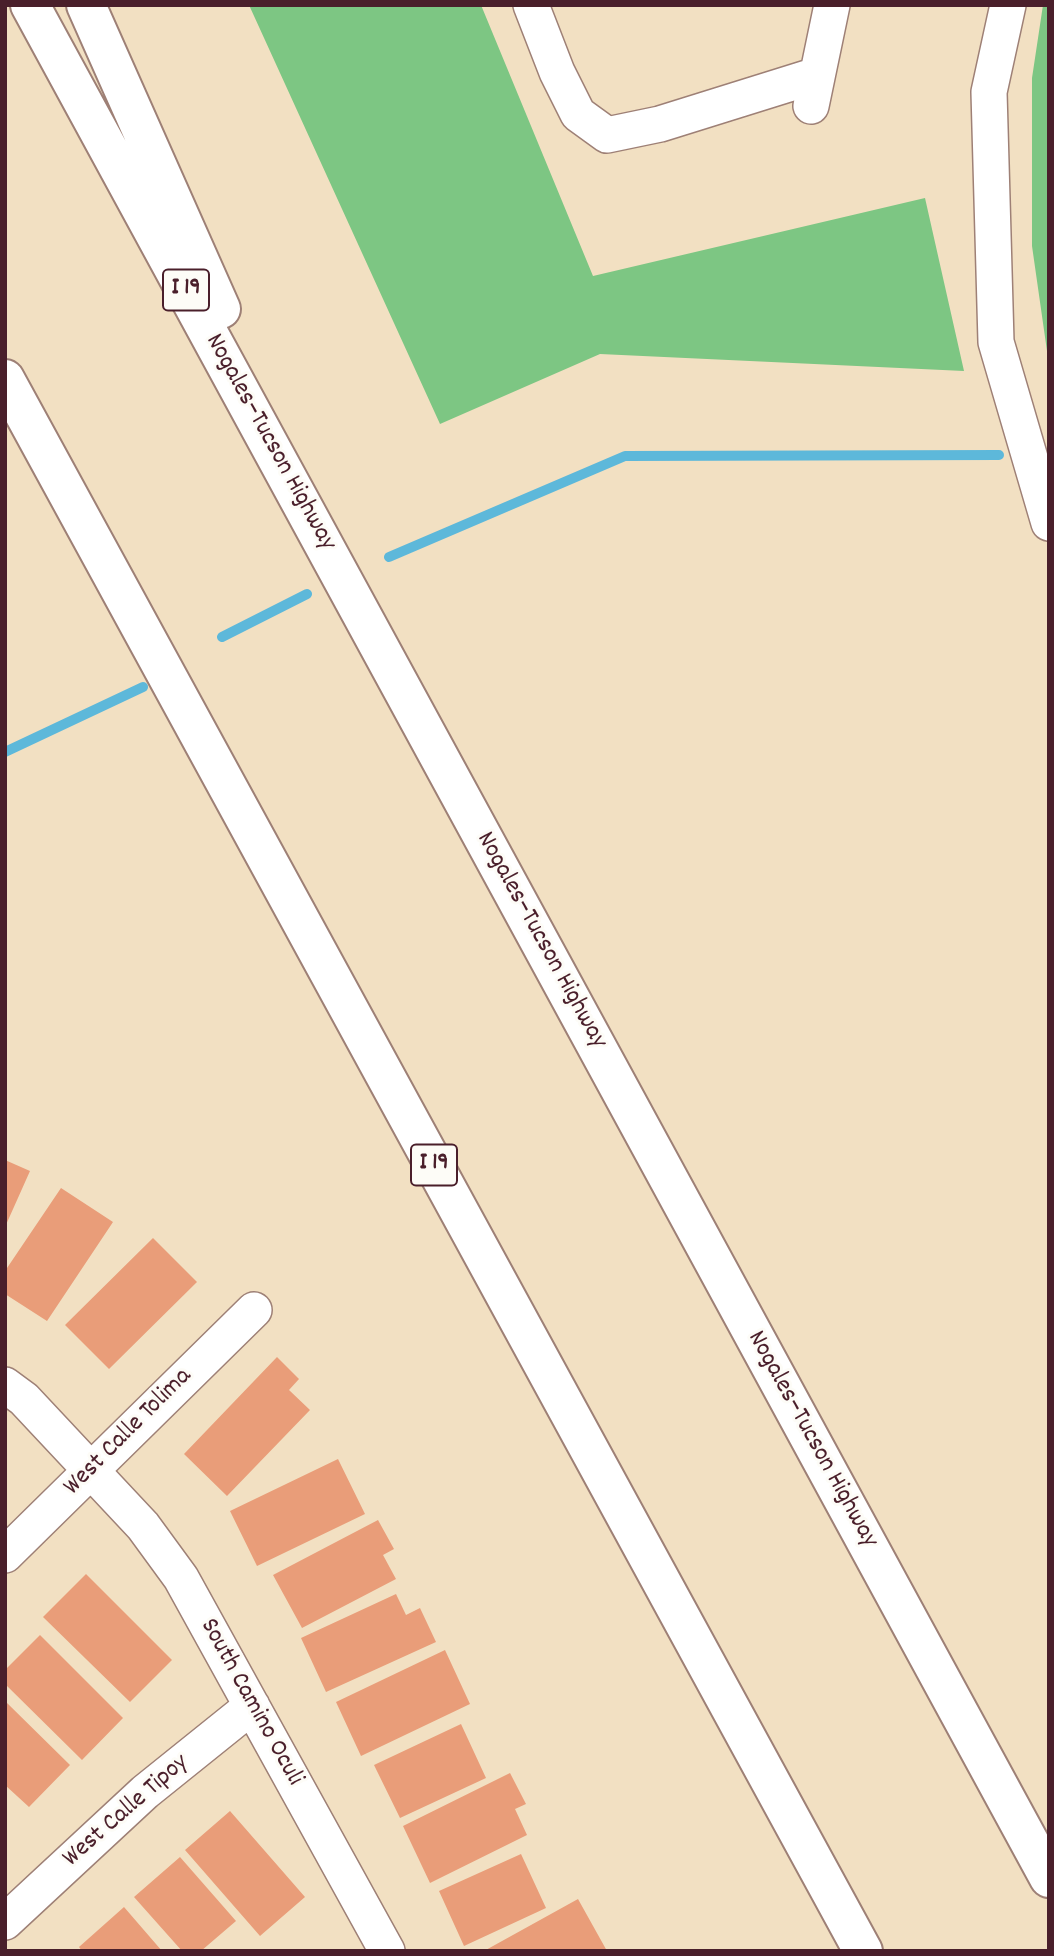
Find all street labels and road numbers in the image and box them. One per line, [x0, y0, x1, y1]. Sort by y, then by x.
road number: I 19 [163, 270, 209, 310]
street label: Nogales–Tucson Highway [196, 329, 342, 557]
street label: Nogales–Tucson Highway [467, 827, 613, 1055]
road number: I 19 [411, 1144, 457, 1185]
street label: Nogales–Tucson Highway [738, 1326, 884, 1554]
street label: West Calle Tolima [58, 1362, 200, 1504]
street label: South Camino Oculi [191, 1614, 309, 1792]
street label: West Calle Tipoy [58, 1749, 196, 1875]

